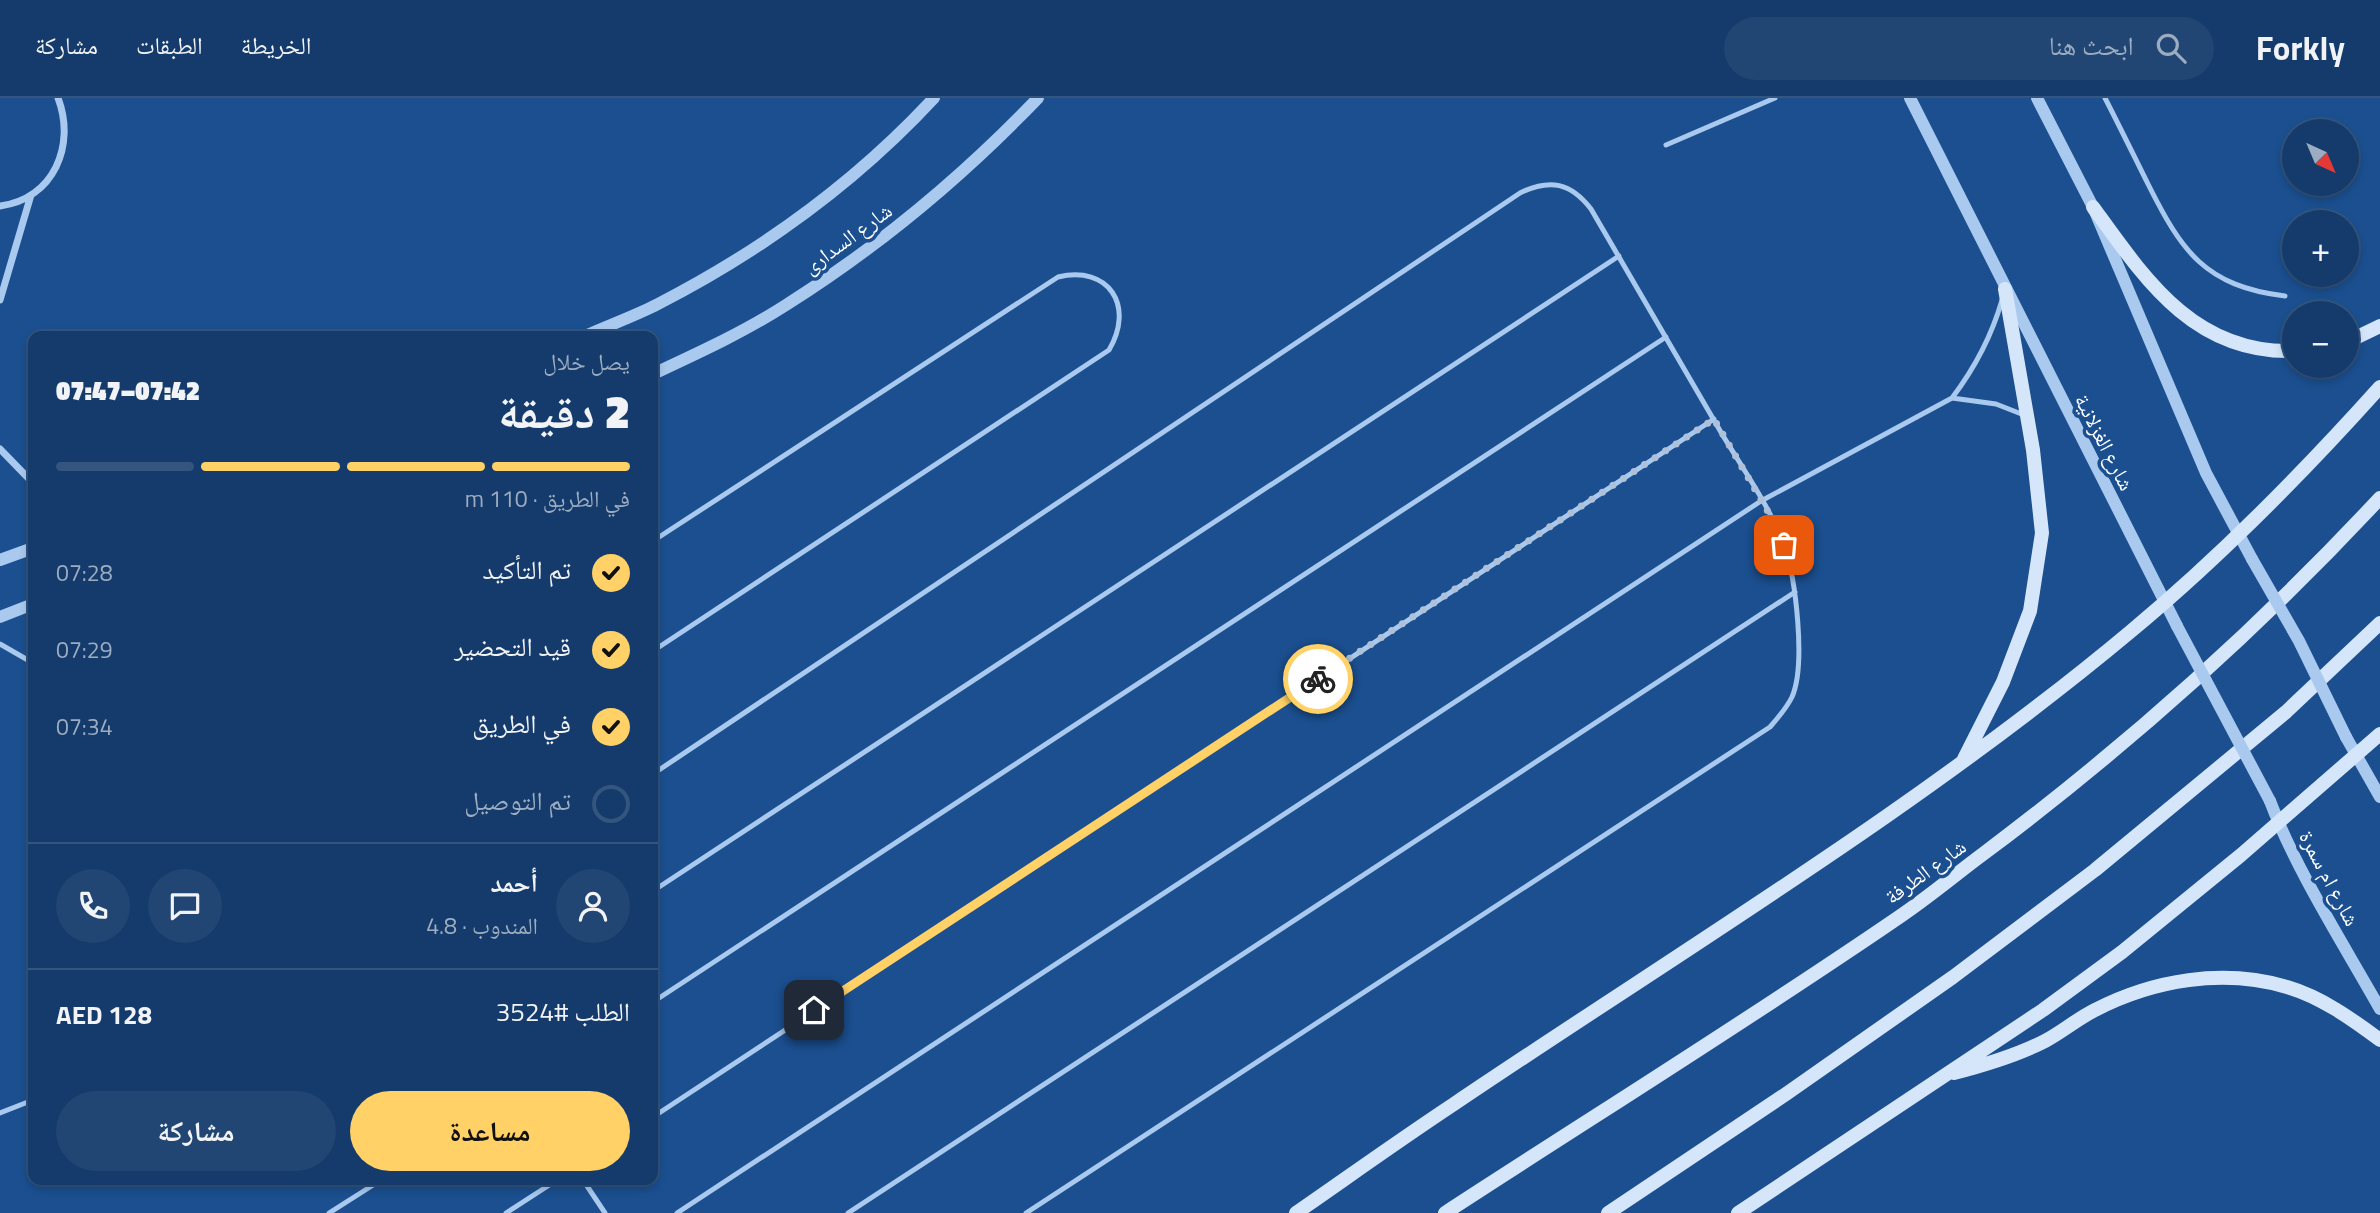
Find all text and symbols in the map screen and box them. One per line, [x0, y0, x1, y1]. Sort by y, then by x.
search box [1724, 17, 2214, 80]
text: Forkly [2256, 23, 2345, 73]
text: ابحث هنا [2049, 26, 2134, 65]
text: مشاركة [35, 27, 98, 63]
text: الطبقات [136, 27, 203, 63]
text: الخريطة [241, 27, 311, 63]
icon: search [2152, 29, 2190, 67]
north arrow [2282, 119, 2359, 196]
map controls [2282, 119, 2359, 378]
street label: شارع السدارى [796, 195, 898, 281]
button: + [2282, 210, 2359, 287]
button: − [2282, 301, 2359, 378]
text: يصل خلال [543, 344, 630, 379]
text: 07:42–07:47 [56, 371, 200, 410]
text: 2 دقيقة [498, 376, 630, 446]
street label: شارع الغزلانية [2067, 388, 2143, 496]
text: في الطريق · 110 m [465, 481, 630, 516]
pin [1754, 515, 1814, 575]
icon: bag [1765, 526, 1803, 564]
text: تم التأكيد [483, 550, 571, 589]
icon: check [592, 554, 630, 592]
text: 07:28 [56, 555, 113, 590]
text: قيد التحضير [454, 627, 571, 666]
icon: check [592, 631, 630, 669]
text: 07:29 [56, 632, 113, 667]
courier [1283, 644, 1353, 714]
icon: bike [1299, 660, 1337, 698]
text: في الطريق [472, 704, 571, 743]
icon: check [592, 708, 630, 746]
text: 07:34 [56, 709, 113, 744]
text: تم التوصيل [464, 781, 571, 820]
street label: شارع ام سمرة [2291, 825, 2369, 931]
street label: شارع الطرفة [1878, 830, 1972, 912]
text: أحمد [490, 863, 538, 902]
button: phone [56, 869, 130, 943]
button: chat [148, 869, 222, 943]
button: person [556, 869, 630, 943]
text: المندوب · 4.8 [426, 908, 538, 943]
pin [784, 980, 844, 1040]
icon: home [795, 991, 833, 1029]
text: الطلب #3524 [496, 992, 630, 1031]
text: AED 128 [56, 995, 152, 1034]
button: مشاركة [56, 1091, 336, 1171]
button: مساعدة [350, 1091, 630, 1171]

